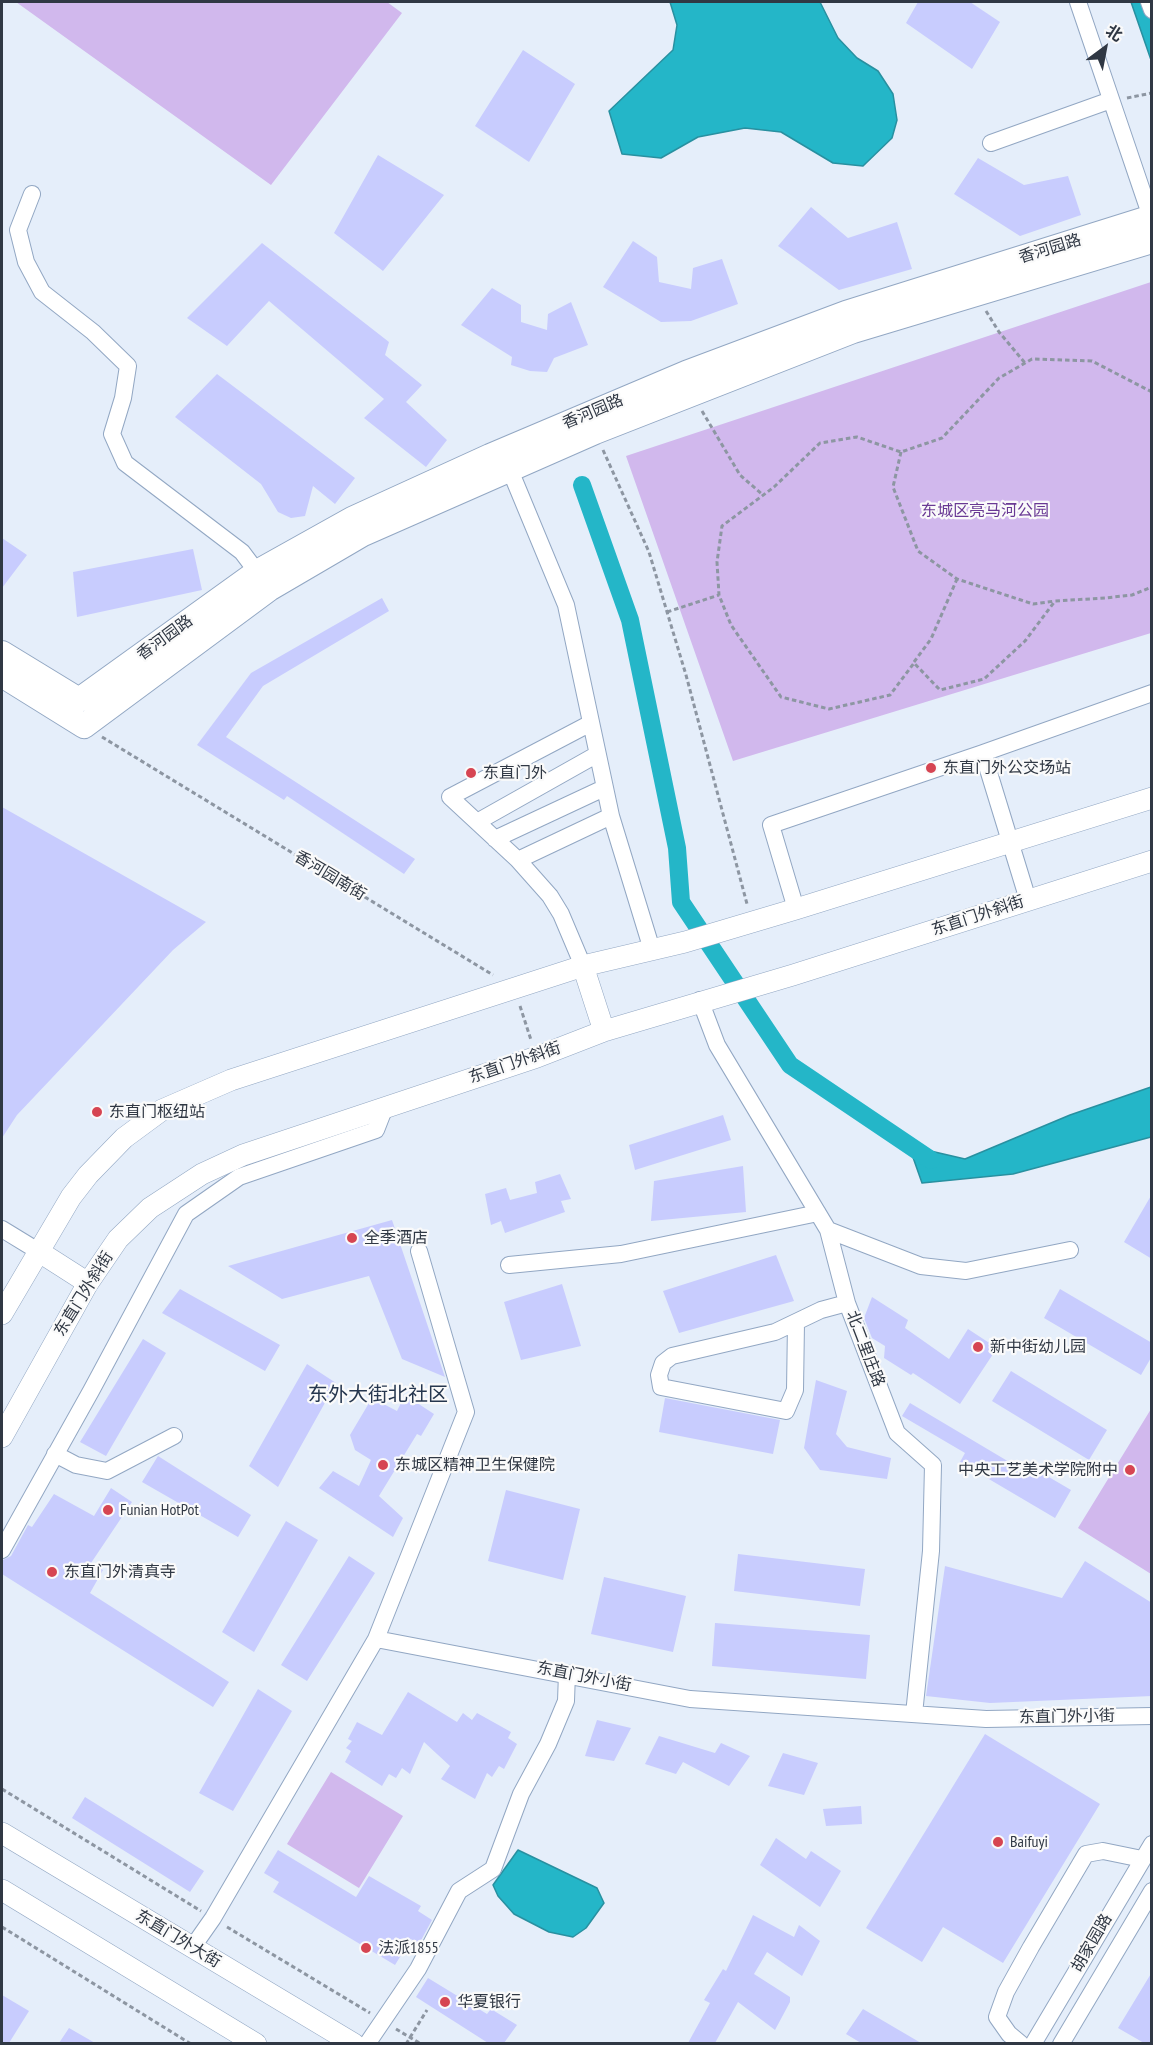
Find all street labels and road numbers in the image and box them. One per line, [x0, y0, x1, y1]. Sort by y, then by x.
street label: 香河园路 [1017, 230, 1083, 268]
street label: 香河园路 [560, 391, 626, 433]
street label: 香河园路 [133, 611, 197, 665]
street label: 香河园南街 [291, 847, 369, 905]
street label: 东直门外斜街 [929, 892, 1027, 940]
street label: 东直门外斜街 [466, 1038, 564, 1088]
street label: 东直门外斜街 [50, 1248, 118, 1340]
street label: 北二里庄路 [842, 1308, 888, 1390]
street label: 东直门外小街 [535, 1658, 633, 1696]
street label: 东直门外小街 [1019, 1707, 1115, 1727]
street label: 东直门外大街 [132, 1906, 224, 1972]
street label: 胡家园路 [1068, 1910, 1116, 1976]

